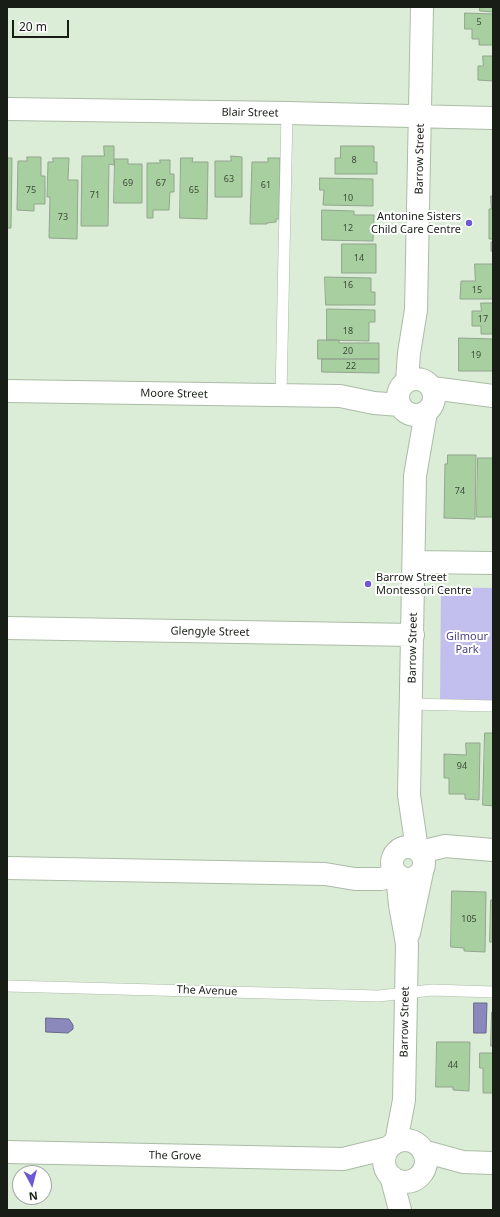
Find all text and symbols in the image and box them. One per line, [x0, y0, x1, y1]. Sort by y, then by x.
scale bar [14, 12, 71, 38]
house number: 5 [476, 17, 482, 27]
text: 20 m [19, 18, 47, 35]
street label: Blair Street [221, 106, 279, 120]
street label: Barrow Street [413, 123, 427, 195]
house number: 8 [351, 155, 357, 165]
house number: 63 [224, 174, 234, 184]
house number: 69 [123, 178, 133, 188]
house number: 67 [156, 178, 166, 188]
house number: 61 [261, 180, 271, 190]
house number: 75 [26, 185, 36, 195]
house number: 65 [189, 185, 199, 195]
house number: 71 [90, 190, 100, 200]
house number: 10 [343, 193, 353, 203]
place label: Antonine Sisters Child Care Centre [371, 210, 461, 236]
house number: 73 [58, 212, 68, 222]
marker: Antonine Sisters Child Care Centre [464, 218, 474, 228]
house number: 12 [343, 223, 353, 233]
house number: 14 [354, 253, 364, 263]
house number: 16 [343, 280, 353, 290]
house number: 15 [472, 285, 482, 295]
house number: 17 [478, 314, 488, 324]
house number: 18 [343, 326, 353, 336]
house number: 20 [343, 346, 353, 356]
house number: 19 [471, 350, 481, 360]
house number: 22 [346, 361, 356, 371]
street label: Moore Street [140, 387, 208, 401]
house number: 74 [455, 486, 465, 496]
place label: Barrow Street Montessori Centre [376, 571, 471, 597]
marker: Barrow Street Montessori Centre [363, 579, 373, 589]
street label: Barrow Street [406, 612, 420, 684]
street label: Glengyle Street [170, 625, 250, 639]
park label: Gilmour Park [446, 630, 488, 656]
house number: 94 [457, 761, 467, 771]
house number: 105 [461, 914, 477, 924]
street label: The Avenue [176, 983, 238, 999]
street label: Barrow Street [398, 986, 412, 1058]
house number: 44 [448, 1060, 458, 1070]
street label: The Grove [149, 1149, 201, 1163]
north arrow [12, 1165, 52, 1205]
text: N [28, 1188, 39, 1204]

